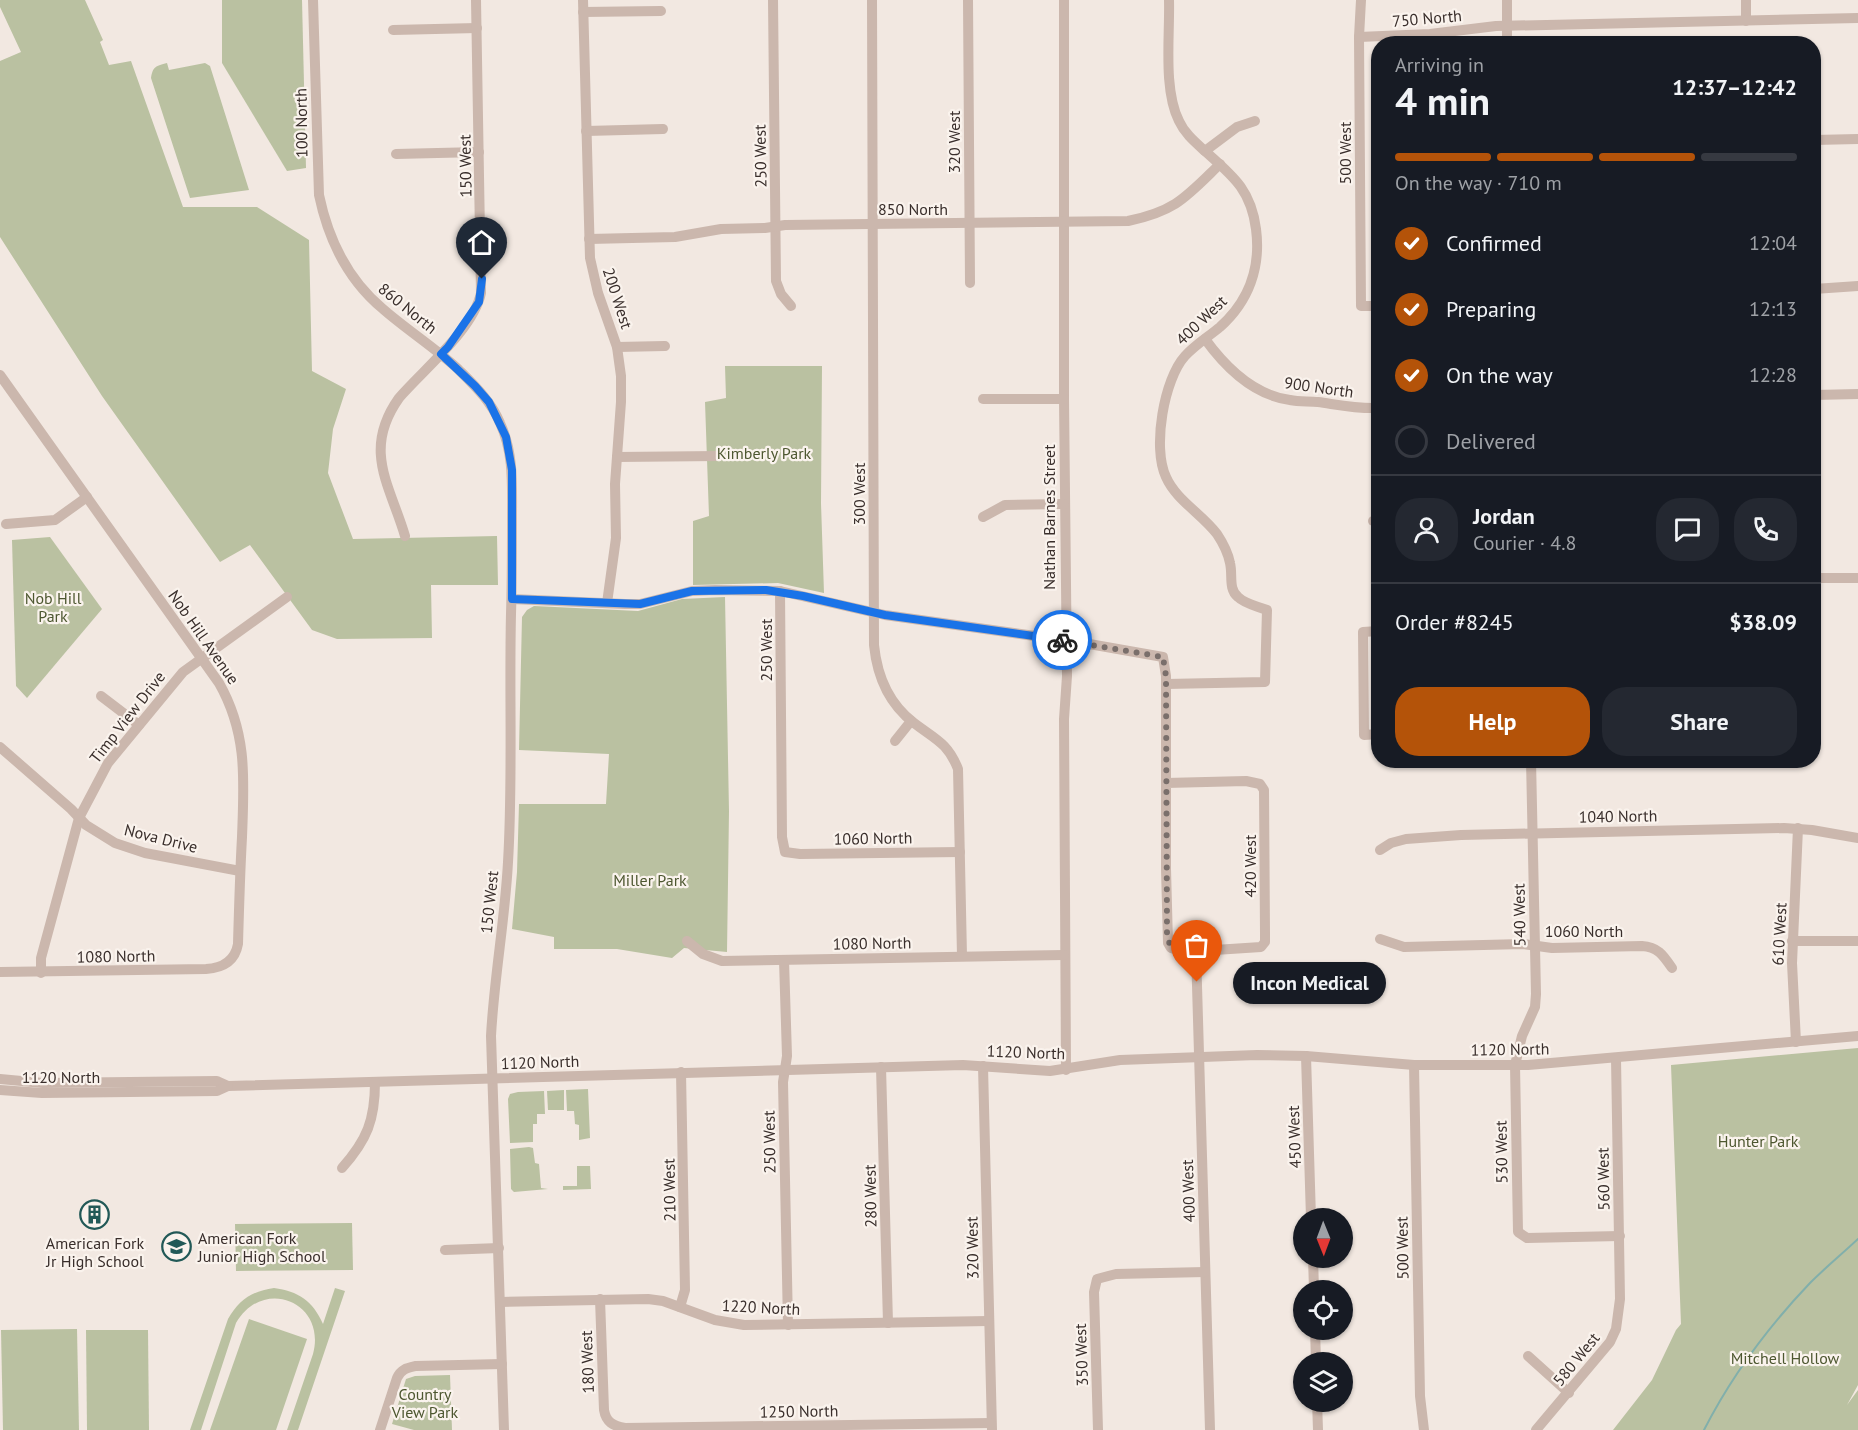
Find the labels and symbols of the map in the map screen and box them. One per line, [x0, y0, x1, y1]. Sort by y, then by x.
street label: 750 North [1391, 5, 1463, 31]
street label: 100 North [290, 88, 312, 158]
street label: 320 West [944, 110, 964, 174]
street label: 500 West [1335, 121, 1355, 185]
street label: 250 West [749, 124, 771, 188]
street label: 150 West [454, 134, 476, 198]
street label: 850 North [878, 199, 948, 219]
pin [456, 217, 507, 279]
street label: 200 West [599, 265, 637, 332]
street label: 860 North [375, 278, 441, 338]
street label: 400 West [1171, 291, 1231, 349]
street label: 900 North [1283, 372, 1355, 402]
park label: Kimberly Park [717, 443, 812, 463]
street label: Nathan Barnes Street [1039, 444, 1059, 590]
street label: 300 West [849, 462, 869, 526]
street label: Nob Hill Avenue [164, 586, 244, 688]
park label: Nob Hill Park [25, 588, 82, 626]
courier [1032, 610, 1092, 670]
street label: 250 West [756, 618, 776, 682]
street label: Timp View Drive [85, 667, 169, 767]
street label: 1040 North [1579, 805, 1657, 827]
street label: Nova Drive [122, 819, 200, 857]
street label: 1060 North [834, 827, 912, 849]
street label: 420 West [1240, 834, 1260, 898]
street label: 150 West [476, 869, 502, 934]
park label: Miller Park [613, 870, 687, 890]
street label: 540 West [1508, 883, 1530, 947]
street label: 610 West [1767, 901, 1791, 966]
pin [1171, 920, 1222, 982]
street label: 1060 North [1545, 921, 1623, 941]
street label: 1080 North [833, 932, 911, 954]
street label: 1080 North [77, 945, 155, 967]
callout: Incon Medical [1233, 961, 1386, 1003]
street label: 1120 North [1471, 1038, 1549, 1060]
street label: 1120 North [986, 1041, 1066, 1063]
street label: 1120 North [500, 1051, 580, 1073]
street label: 1120 North [22, 1067, 100, 1087]
street label: 450 West [1283, 1105, 1305, 1169]
street label: 250 West [758, 1110, 780, 1174]
street label: 530 West [1490, 1120, 1512, 1184]
park label: Hunter Park [1718, 1131, 1799, 1151]
street label: 560 West [1592, 1147, 1614, 1211]
street label: 210 West [658, 1158, 680, 1222]
street label: 400 West [1177, 1159, 1199, 1223]
street label: 280 West [859, 1164, 881, 1228]
building icon: American Fork Jr High School [79, 1199, 111, 1231]
north arrow [1293, 1208, 1353, 1268]
street label: 320 West [961, 1216, 983, 1280]
street label: 500 West [1391, 1216, 1413, 1280]
place label: American Fork Junior High School [197, 1228, 326, 1266]
school or university icon: American Fork Junior High School [161, 1231, 193, 1263]
place label: American Fork Jr High School [45, 1233, 145, 1271]
street label: 1220 North [721, 1295, 801, 1319]
street label: 350 West [1070, 1323, 1092, 1387]
street label: 580 West [1548, 1328, 1604, 1390]
street label: 180 West [576, 1330, 598, 1394]
park label: Mitchell Hollow [1731, 1348, 1840, 1368]
park label: Country View Park [391, 1384, 459, 1422]
street label: 1250 North [760, 1400, 838, 1422]

